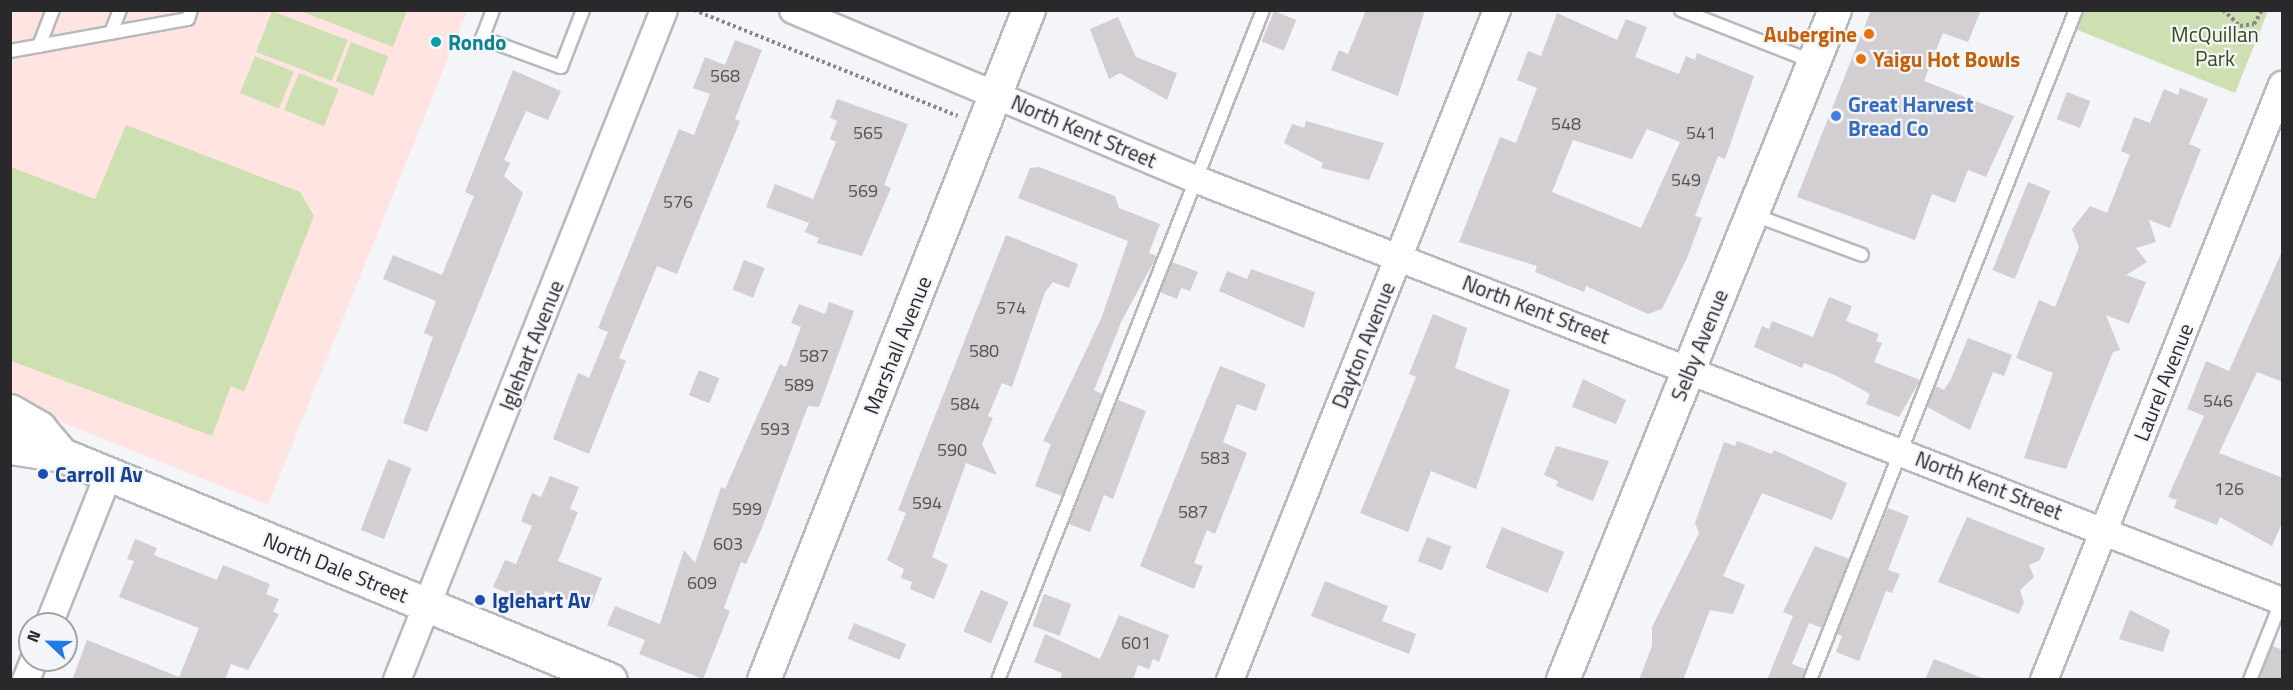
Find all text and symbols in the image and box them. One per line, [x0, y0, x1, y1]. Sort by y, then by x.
place label: Aubergine [1764, 21, 1857, 47]
park label: McQuillan Park [2171, 21, 2259, 71]
marker: Aubergine [1862, 27, 1876, 41]
place label: Rondo [448, 29, 506, 55]
marker: Rondo [429, 35, 443, 49]
place label: Yaigu Hot Bowls [1873, 46, 2020, 72]
marker: Yaigu Hot Bowls [1854, 52, 1868, 66]
house number: 568 [710, 65, 740, 87]
street label: North Kent Street [1008, 89, 1160, 173]
place label: Great Harvest Bread Co [1848, 91, 1974, 141]
marker: Great Harvest Bread Co [1829, 109, 1843, 123]
house number: 548 [1551, 113, 1581, 135]
house number: 565 [853, 122, 883, 144]
house number: 541 [1686, 122, 1716, 144]
house number: 549 [1671, 169, 1701, 191]
house number: 569 [848, 180, 878, 202]
house number: 576 [663, 191, 693, 213]
street label: North Kent Street [1459, 269, 1613, 349]
street label: Marshall Avenue [858, 272, 936, 418]
street label: Iglehart Avenue [493, 276, 569, 414]
street label: Dayton Avenue [1326, 278, 1400, 412]
street label: Selby Avenue [1665, 286, 1733, 404]
house number: 574 [996, 297, 1026, 319]
street label: Laurel Avenue [2128, 320, 2198, 444]
house number: 580 [969, 340, 999, 362]
house number: 587 [799, 345, 829, 367]
house number: 589 [784, 374, 814, 396]
house number: 546 [2203, 390, 2233, 412]
house number: 584 [950, 393, 980, 415]
house number: 593 [760, 418, 790, 440]
house number: 590 [937, 439, 967, 461]
street label: North Kent Street [1912, 445, 2066, 525]
house number: 583 [1200, 447, 1230, 469]
place label: Carroll Av [55, 461, 143, 487]
marker: Carroll Av [36, 467, 50, 481]
house number: 126 [2214, 478, 2244, 500]
house number: 594 [912, 492, 942, 514]
house number: 599 [732, 498, 762, 520]
house number: 587 [1178, 501, 1208, 523]
street label: North Dale Street [260, 526, 412, 608]
house number: 603 [713, 533, 743, 555]
house number: 609 [687, 572, 717, 594]
place label: Iglehart Av [492, 587, 591, 613]
marker: Iglehart Av [473, 593, 487, 607]
north arrow [18, 612, 78, 672]
text: N [20, 626, 46, 646]
house number: 601 [1121, 632, 1151, 654]

